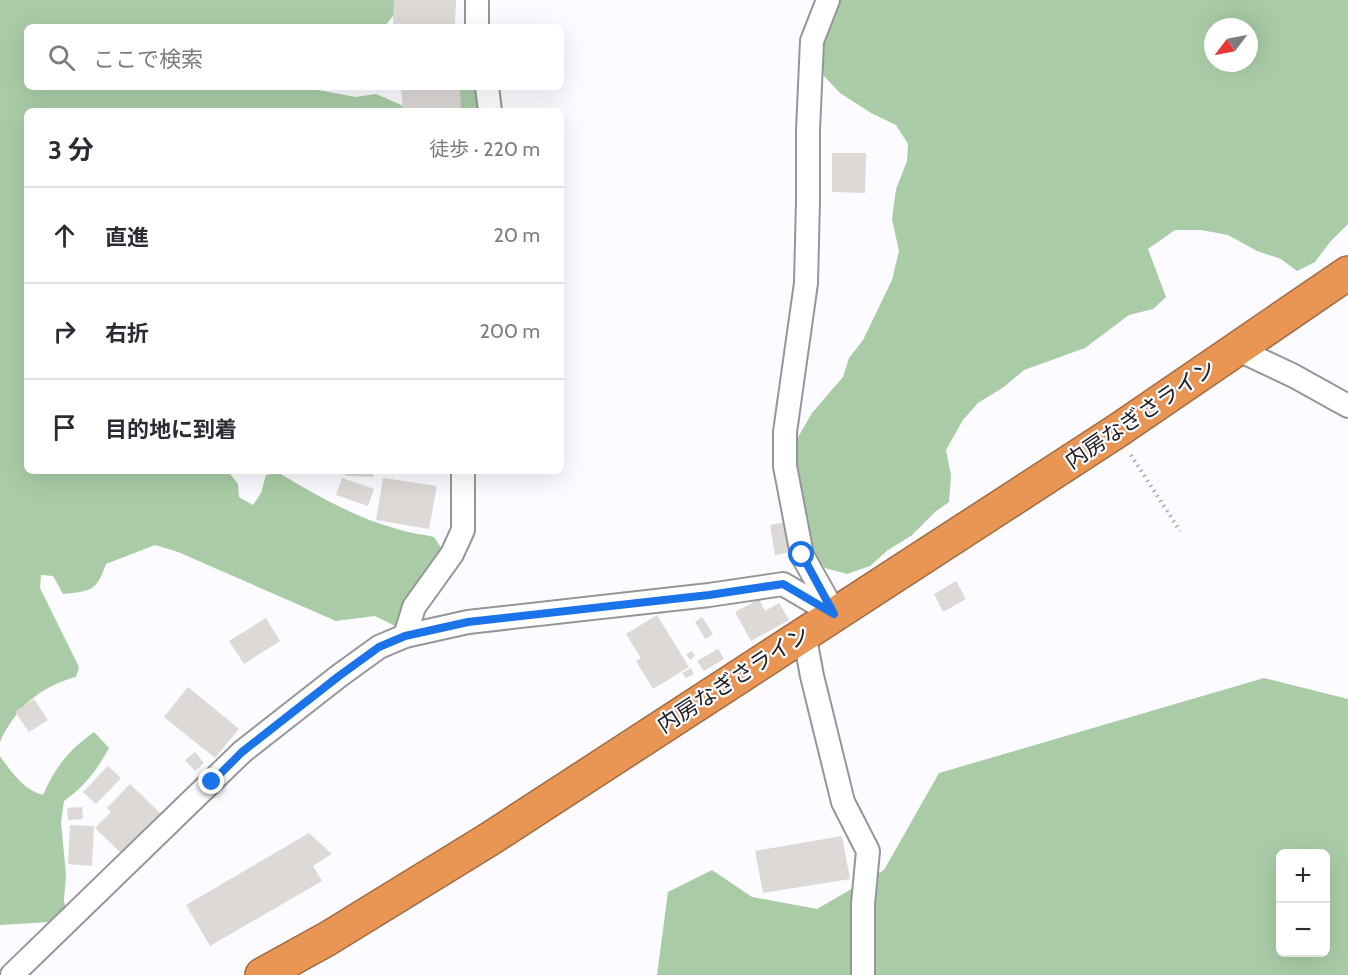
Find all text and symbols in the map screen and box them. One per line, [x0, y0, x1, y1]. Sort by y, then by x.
north arrow [1204, 18, 1258, 72]
search box [24, 24, 564, 90]
icon: search [45, 41, 78, 74]
text: ここで検索 [93, 46, 203, 73]
text: 3 分 [48, 134, 94, 166]
text: 徒歩 · 220 m [429, 137, 540, 161]
icon: ahead [48, 219, 81, 252]
text: 20 m [494, 223, 540, 247]
text: 直進 [105, 224, 149, 251]
icon: right [48, 315, 81, 348]
text: 200 m [480, 319, 540, 343]
text: 右折 [105, 320, 149, 347]
street label: 内房なぎさライン [1060, 354, 1221, 475]
icon: arrive [48, 411, 81, 444]
text: 目的地に到着 [105, 416, 237, 443]
route start [788, 541, 814, 567]
street label: 内房なぎさライン [652, 620, 814, 739]
route end [198, 768, 224, 794]
map controls [1276, 849, 1330, 957]
button: + [1276, 849, 1330, 903]
button: − [1276, 903, 1330, 957]

